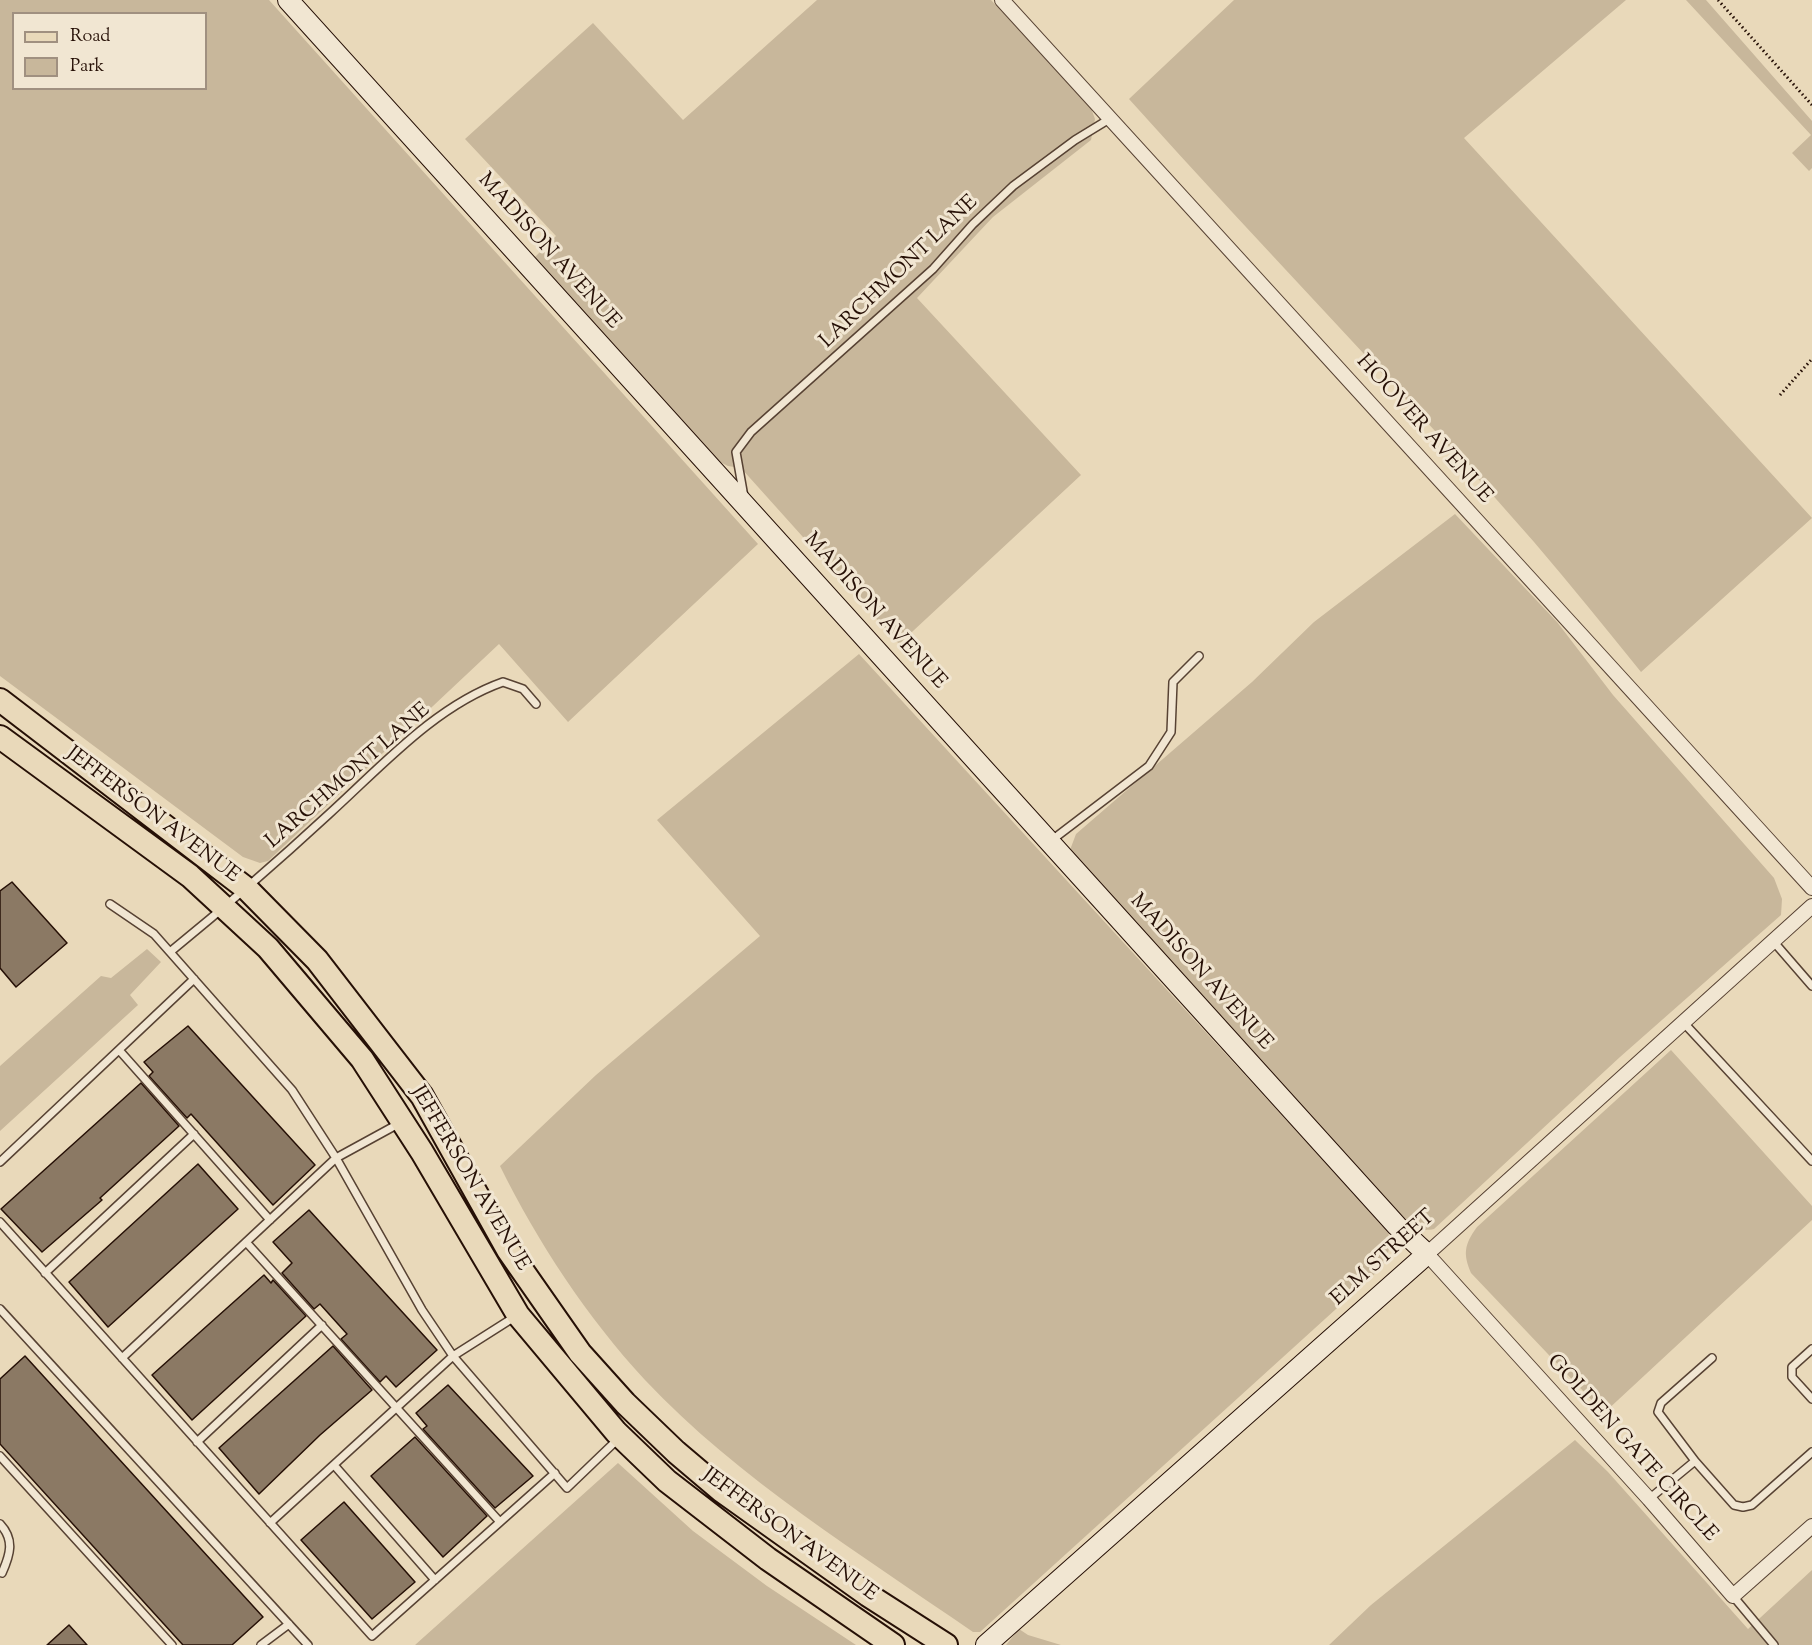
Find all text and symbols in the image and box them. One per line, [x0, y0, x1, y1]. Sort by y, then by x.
legend [12, 12, 207, 90]
text: Road [70, 24, 110, 50]
text: Park [70, 54, 104, 80]
street label: MADISON AVENUE [471, 169, 625, 335]
street label: LARCHMONT LANE [816, 191, 984, 355]
street label: HOOVER AVENUE [1350, 350, 1496, 510]
street label: MADISON AVENUE [797, 529, 951, 695]
street label: LARCHMONT LANE [262, 699, 436, 855]
street label: JEFFERSON AVENUE [60, 742, 244, 890]
street label: MADISON AVENUE [1123, 890, 1277, 1056]
street label: JEFFERSON AVENUE [404, 1082, 534, 1276]
street label: ELM STREET [1327, 1206, 1441, 1312]
street label: GOLDEN GATE CIRCLE [1540, 1350, 1722, 1548]
street label: JEFFERSON AVENUE [696, 1464, 882, 1608]

